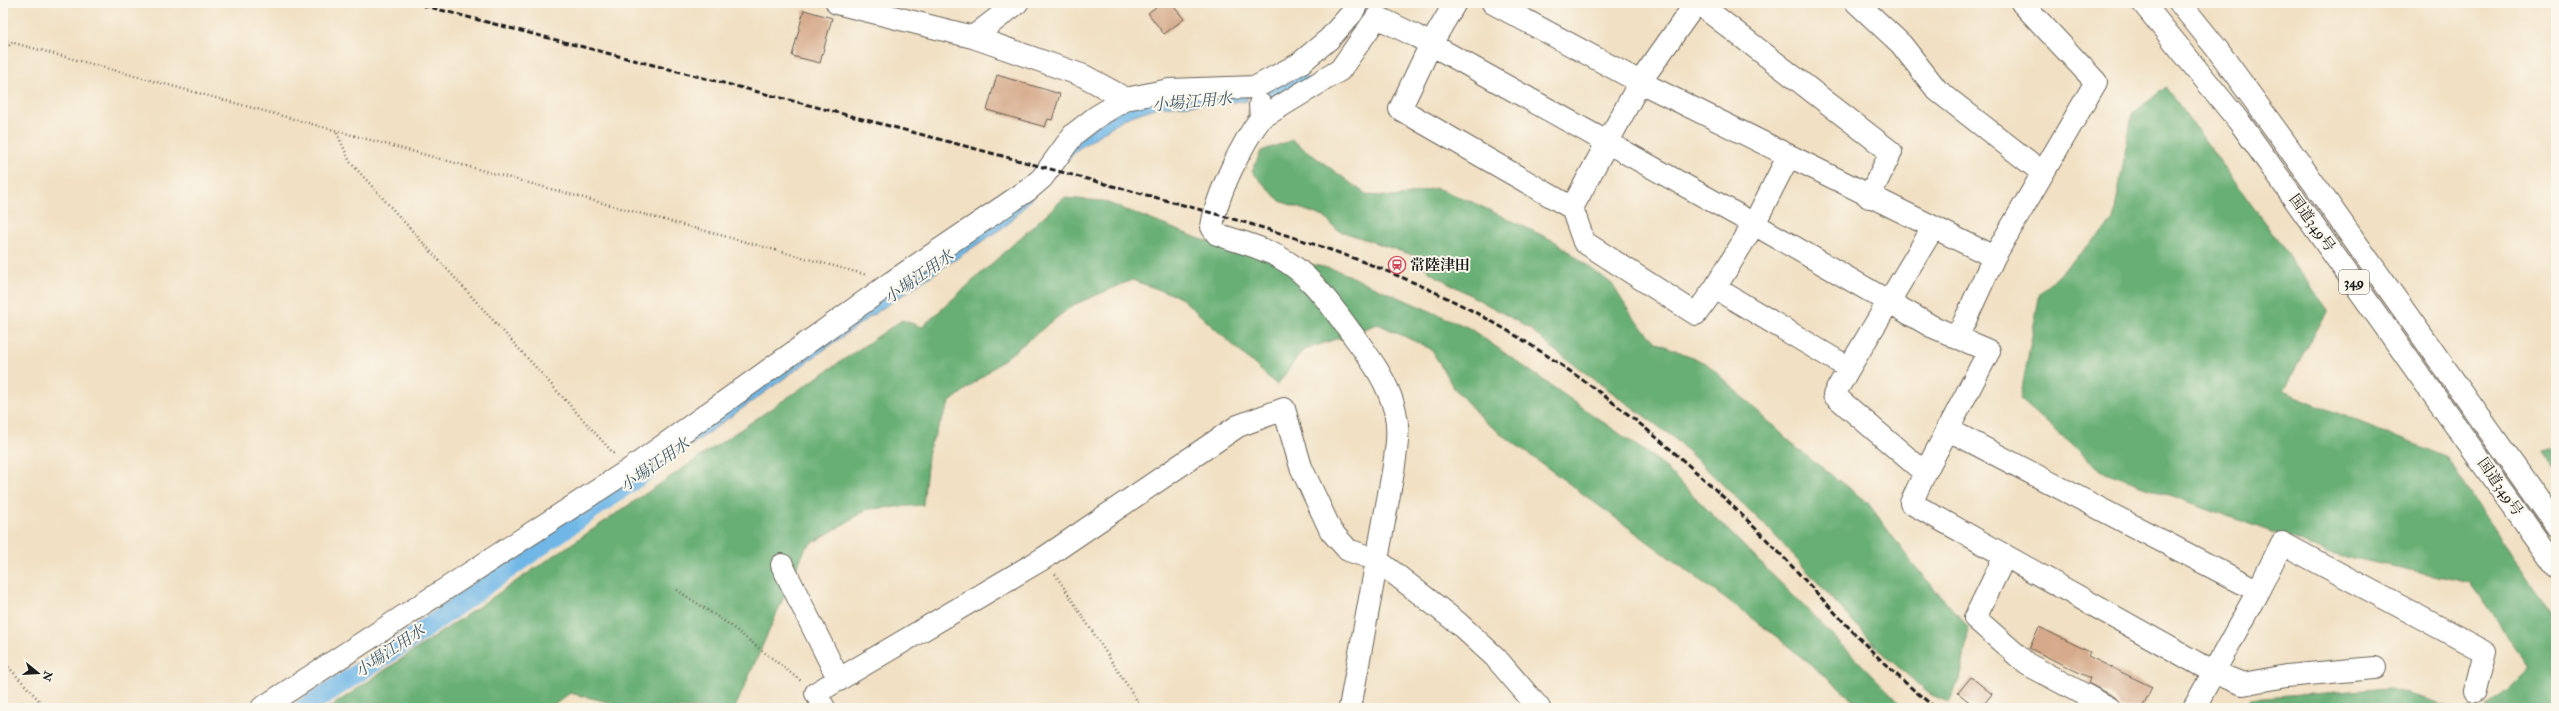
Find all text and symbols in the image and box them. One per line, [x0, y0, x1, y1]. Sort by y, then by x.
water label: 小場江用水 [1151, 88, 1235, 115]
street label: 国道349号 [2285, 191, 2339, 255]
water label: 小場江用水 [880, 245, 959, 308]
station icon: 常陸津田 [1387, 255, 1407, 275]
place label: 常陸津田 [1410, 256, 1470, 275]
road number: 349 [2339, 270, 2369, 294]
water label: 小場江用水 [616, 433, 695, 496]
street label: 国道349号 [2473, 454, 2527, 520]
water label: 小場江用水 [351, 619, 430, 682]
north arrow [18, 653, 58, 693]
text: N [39, 668, 55, 684]

